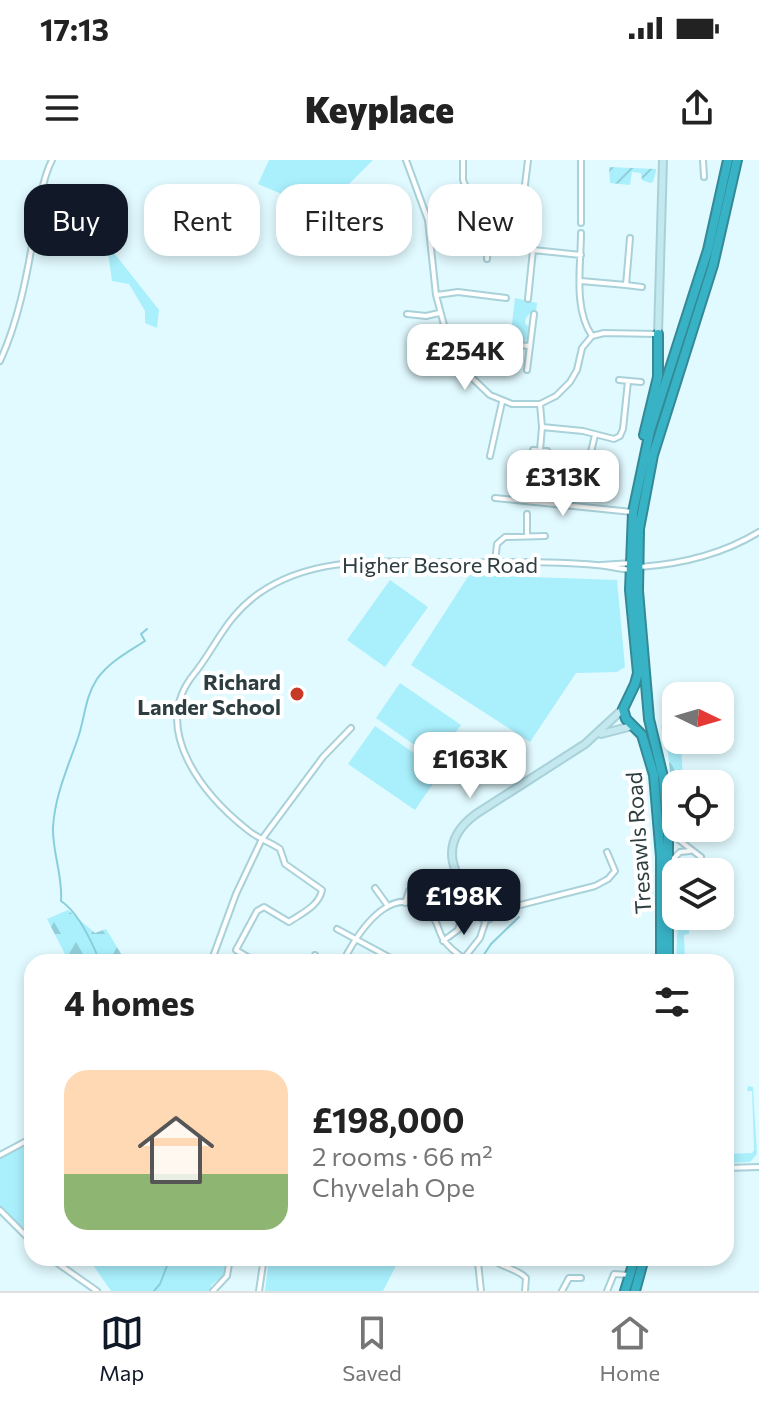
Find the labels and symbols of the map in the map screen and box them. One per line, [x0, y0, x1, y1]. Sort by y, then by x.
pin: £254K [409, 324, 521, 392]
pin: £313K [507, 450, 619, 518]
street label: Higher Besore Road [342, 551, 538, 578]
place label: Richard Lander School [137, 668, 281, 720]
north arrow [662, 682, 734, 754]
marker: Richard Lander School [288, 685, 306, 703]
pin: £163K [414, 732, 526, 800]
street label: Tresawls Road [620, 771, 656, 915]
pin: £198K [408, 869, 520, 937]

